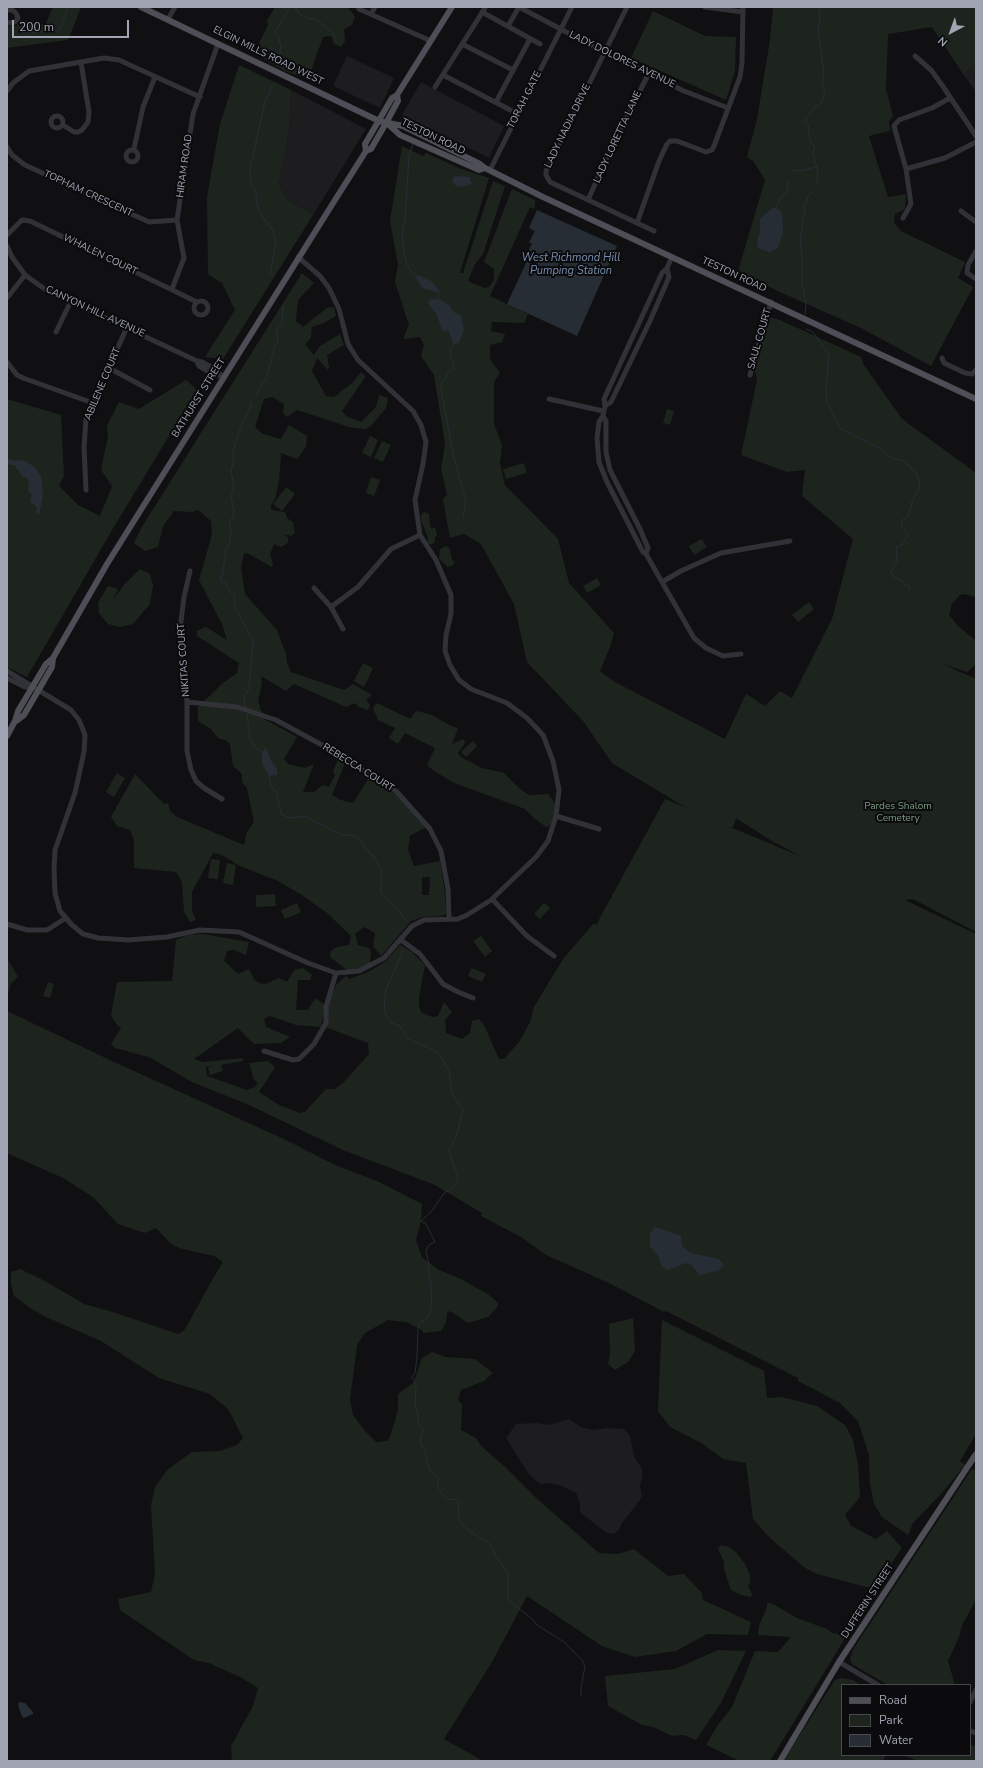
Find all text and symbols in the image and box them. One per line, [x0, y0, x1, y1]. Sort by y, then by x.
scale bar [14, 12, 131, 38]
north arrow [931, 12, 971, 52]
text: 200 m [19, 19, 54, 35]
street label: ELGIN MILLS ROAD WEST [211, 24, 325, 88]
street label: LADY DOLORES AVENUE [567, 29, 677, 91]
text: N [935, 33, 951, 50]
street label: TORAH GATE [505, 69, 545, 131]
street label: LADY NADIA DRIVE [542, 82, 594, 170]
street label: LADY LORETTA LANE [591, 89, 645, 185]
street label: TESTON ROAD [399, 116, 467, 158]
street label: HIRAM ROAD [175, 133, 195, 199]
street label: TOPHAM CRESCENT [42, 168, 134, 220]
street label: WHALEN COURT [61, 232, 139, 278]
water label: West Richmond Hill Pumping Station [522, 251, 620, 277]
street label: TESTON ROAD [700, 255, 768, 295]
street label: CANYON HILL AVENUE [44, 284, 146, 340]
street label: SAUL COURT [746, 307, 774, 371]
street label: ABILENE COURT [82, 346, 124, 422]
street label: BATHURST STREET [170, 356, 228, 440]
street label: NIKITAS COURT [175, 623, 193, 697]
street label: REBECCA COURT [320, 741, 396, 795]
park label: Pardes Shalom Cemetery [864, 801, 932, 824]
street label: DUFFERIN STREET [839, 1561, 897, 1641]
legend [841, 1684, 971, 1756]
text: Road [879, 1692, 907, 1708]
text: Park [879, 1712, 903, 1728]
text: Water [879, 1732, 913, 1748]

